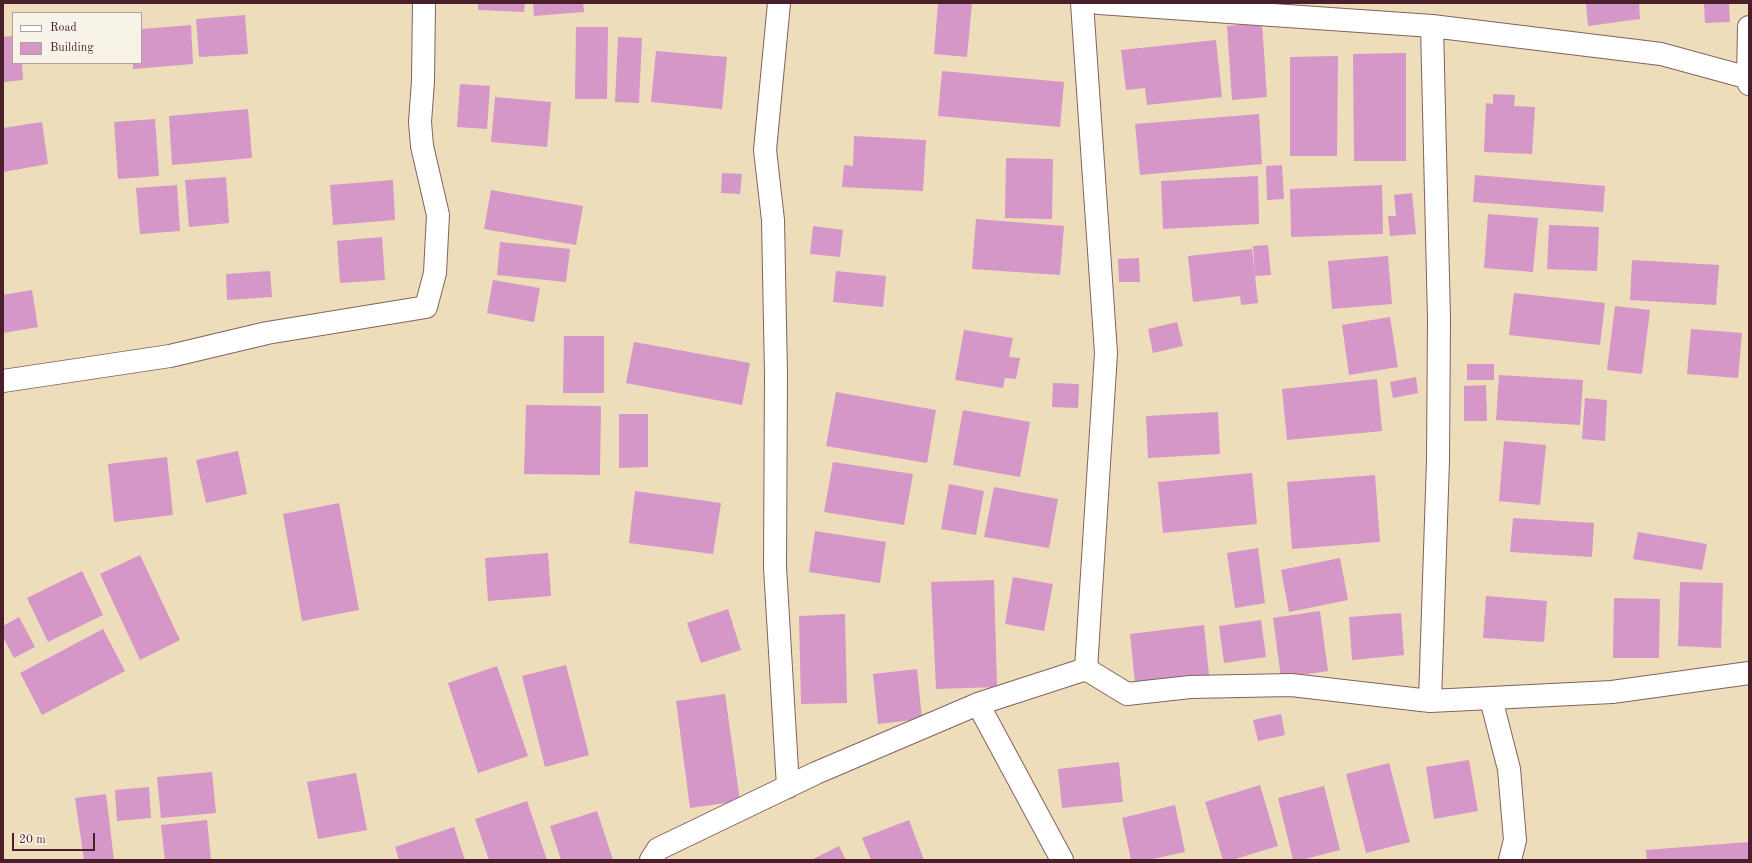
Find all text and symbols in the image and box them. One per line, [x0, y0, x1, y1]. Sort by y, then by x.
legend [12, 12, 142, 64]
text: Road [50, 22, 77, 34]
text: Building [50, 42, 94, 54]
scale bar [14, 825, 97, 851]
text: 20 m [19, 834, 46, 846]

